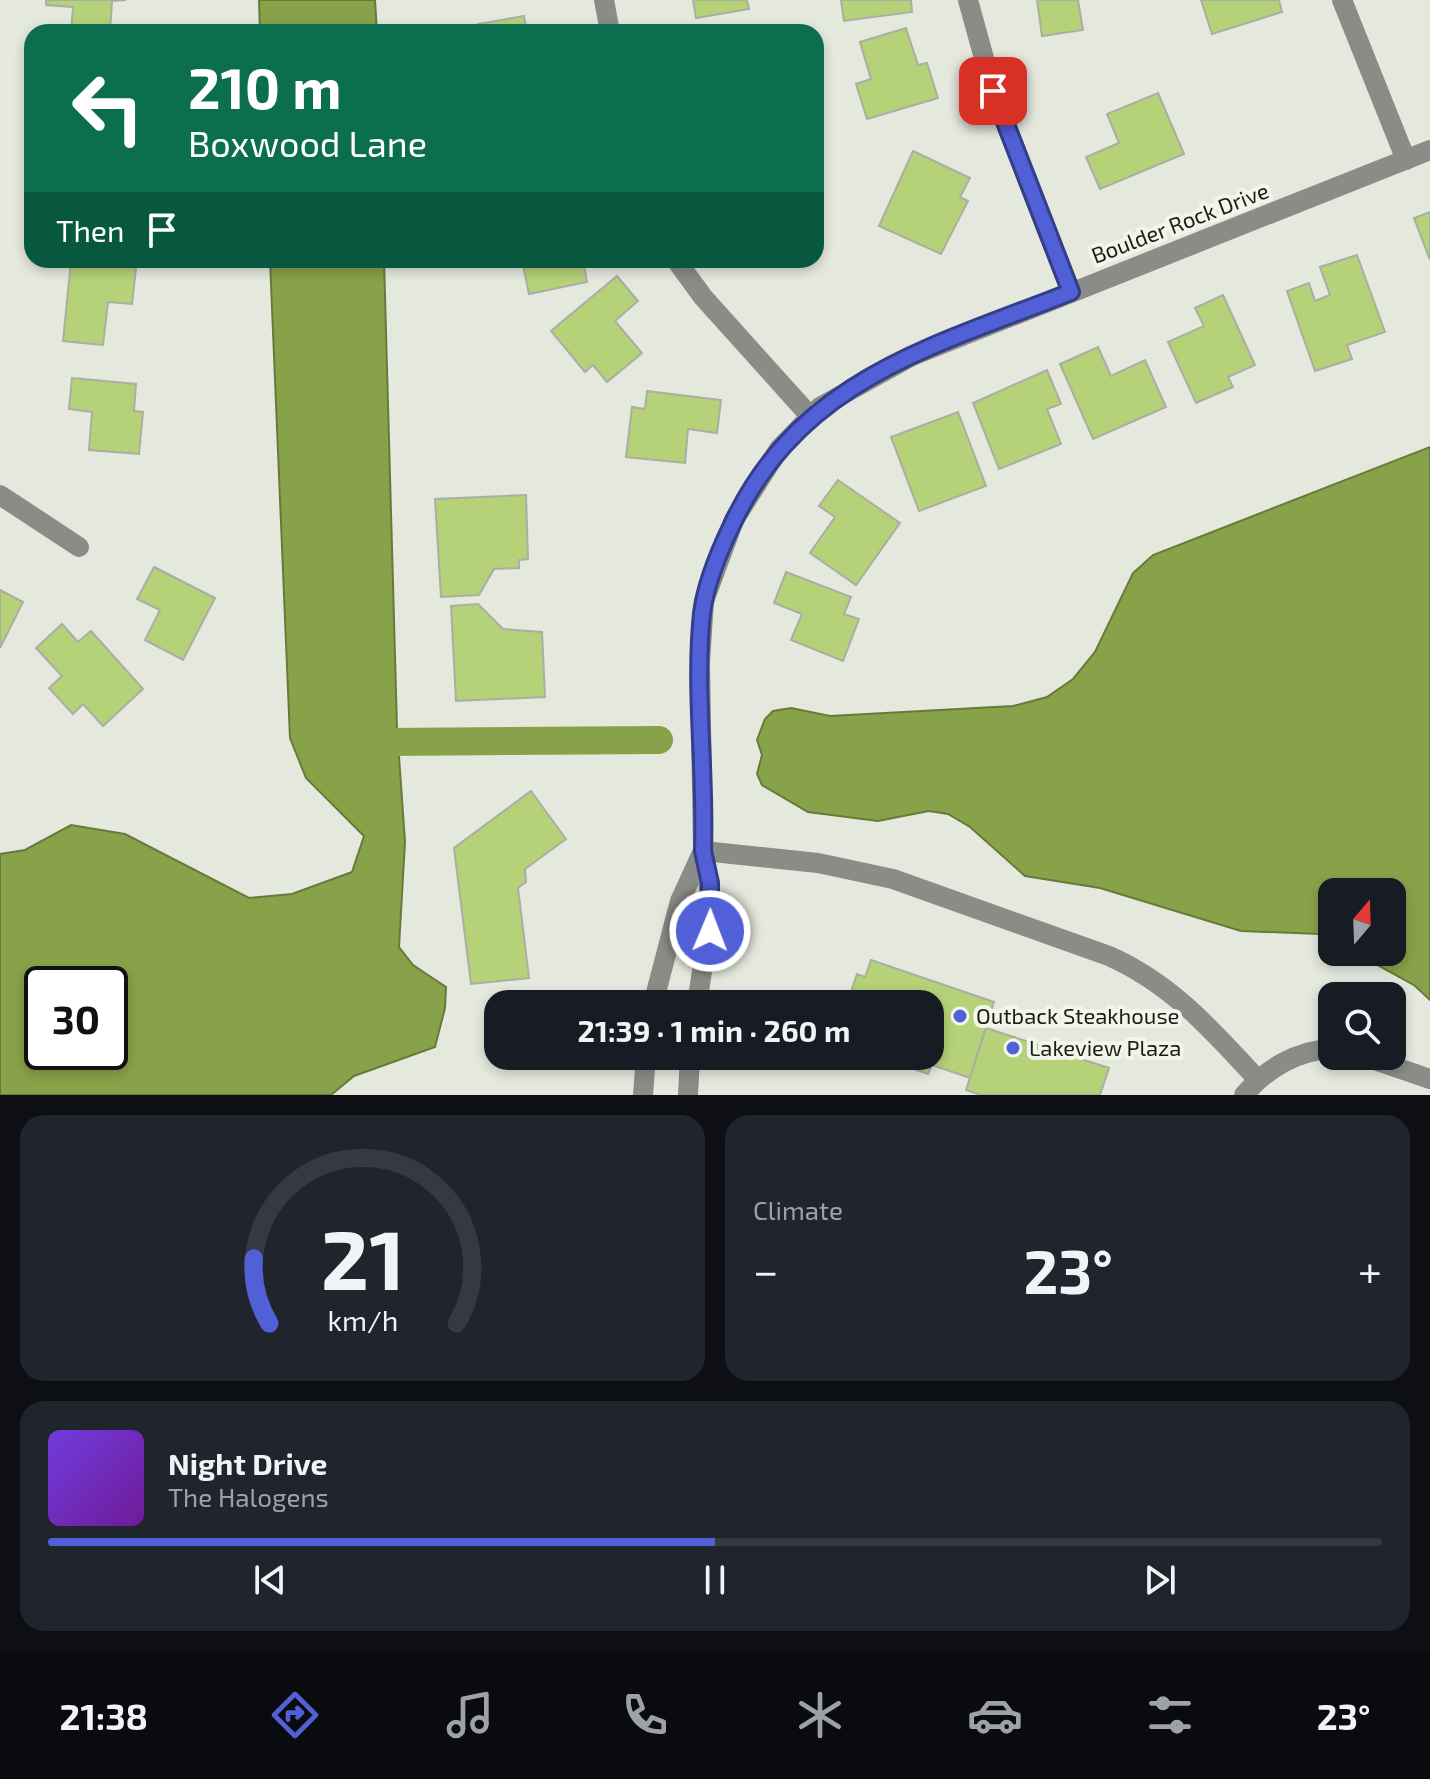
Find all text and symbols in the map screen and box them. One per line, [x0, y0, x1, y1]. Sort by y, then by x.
text: 210 m [188, 53, 342, 120]
icon: left [56, 56, 160, 160]
pin [959, 57, 1027, 125]
icon: arrive [971, 69, 1015, 113]
text: Boxwood Lane [188, 121, 427, 164]
street label: Boulder Rock Drive [1087, 176, 1272, 268]
icon: arrive [140, 208, 184, 252]
text: Then [56, 212, 124, 248]
north arrow [1318, 878, 1406, 966]
map controls [1318, 878, 1406, 1070]
position arrow [668, 889, 752, 973]
speed limit sign: 30 [24, 966, 128, 1070]
button: search [1318, 982, 1406, 1070]
place label: Outback Steakhouse [976, 1002, 1179, 1028]
marker: Outback Steakhouse [951, 1007, 969, 1025]
text: 21:39 · 1 min · 260 m [578, 1012, 850, 1048]
place label: Lakeview Plaza [1029, 1034, 1181, 1060]
marker: Lakeview Plaza [1004, 1039, 1022, 1057]
text: Climate [753, 1194, 843, 1225]
text: 21 [320, 1207, 405, 1307]
text: 23° [1023, 1234, 1113, 1306]
text: − [753, 1243, 779, 1296]
text: + [1358, 1243, 1382, 1296]
text: km/h [327, 1302, 398, 1337]
text: Night Drive [168, 1445, 327, 1481]
text: The Halogens [168, 1481, 329, 1512]
icon: previous [248, 1558, 292, 1602]
icon: pause [693, 1558, 737, 1602]
icon: next [1138, 1558, 1182, 1602]
icon: directions [267, 1687, 323, 1743]
icon: music [442, 1687, 498, 1743]
icon: phone [617, 1687, 673, 1743]
icon: climate [792, 1687, 848, 1743]
icon: car [967, 1687, 1023, 1743]
icon: filters [1142, 1687, 1198, 1743]
text: 21:38 [59, 1694, 148, 1737]
text: 23° [1317, 1694, 1370, 1737]

